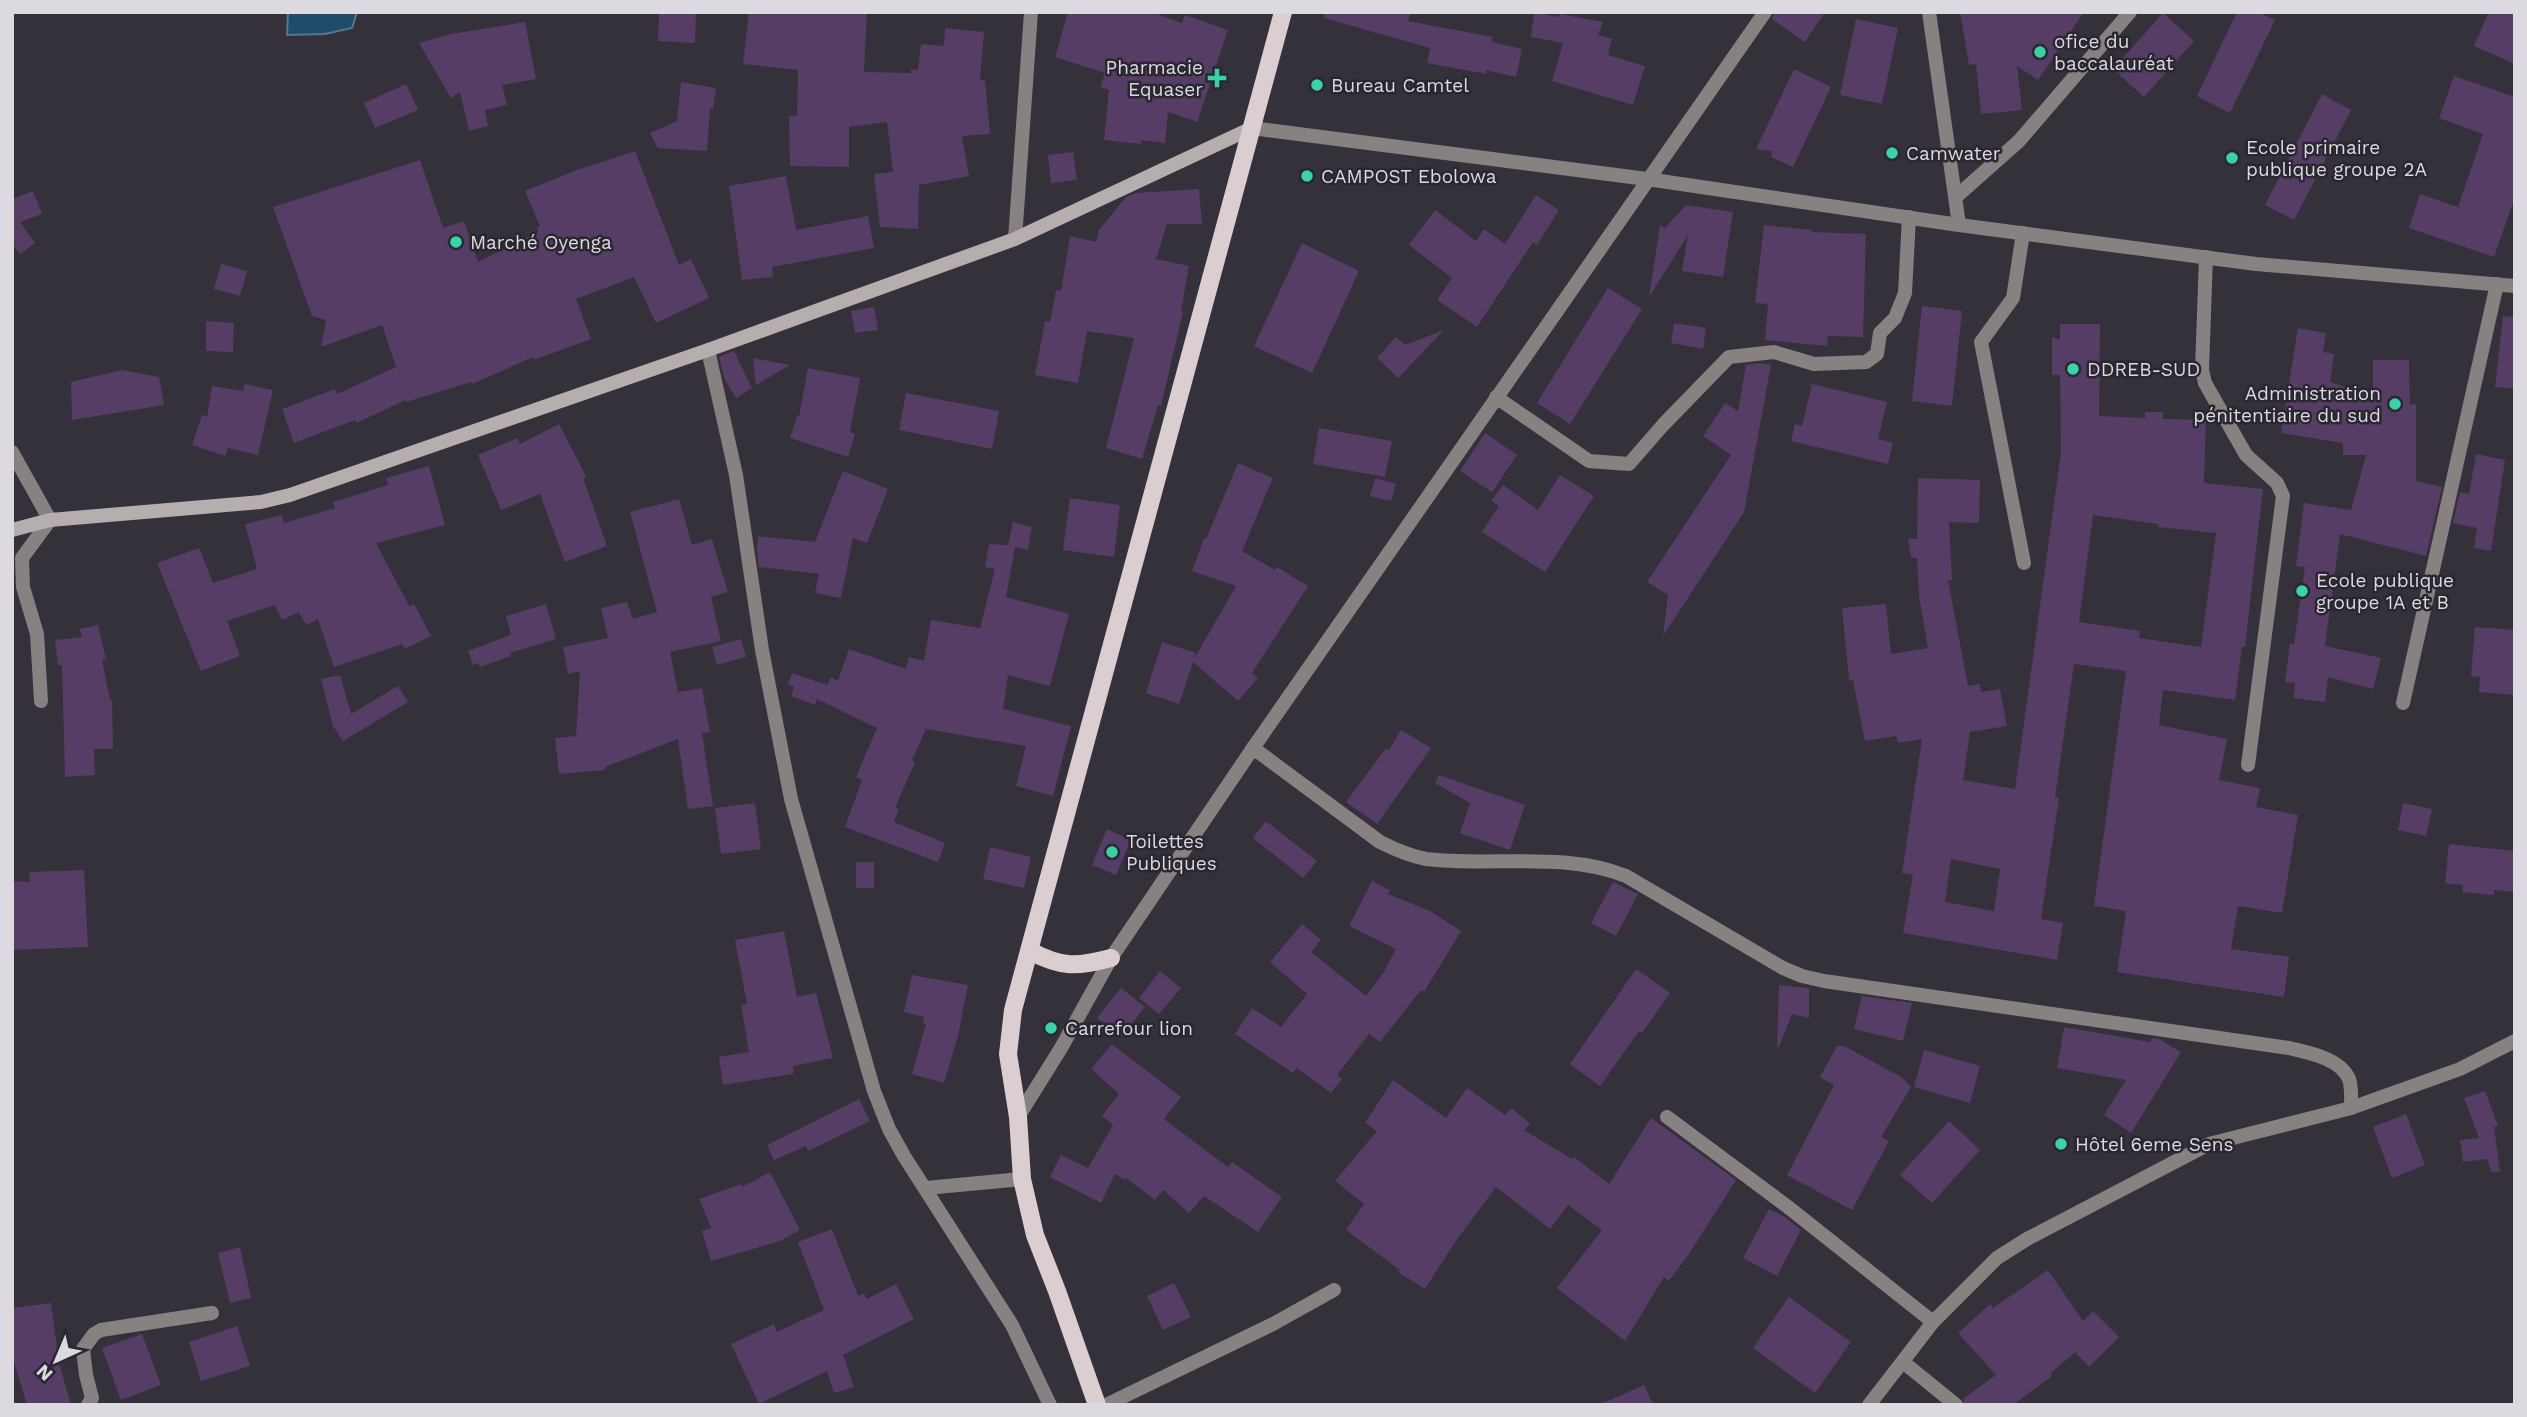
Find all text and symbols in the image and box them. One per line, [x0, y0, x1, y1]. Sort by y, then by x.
place label: ofice du baccalauréat [2054, 30, 2174, 75]
marker: ofice du baccalauréat [2032, 44, 2048, 60]
place label: Pharmacie Equaser [1106, 56, 1203, 101]
marker: Pharmacie Equaser [1209, 70, 1225, 86]
place label: Bureau Camtel [1331, 74, 1469, 97]
marker: Bureau Camtel [1309, 77, 1325, 93]
place label: Ecole primaire publique groupe 2A [2246, 136, 2428, 181]
place label: Camwater [1906, 142, 2001, 165]
marker: Camwater [1884, 145, 1900, 161]
marker: Ecole primaire publique groupe 2A [2224, 150, 2240, 166]
place label: CAMPOST Ebolowa [1321, 165, 1497, 188]
marker: CAMPOST Ebolowa [1299, 168, 1315, 184]
place label: Marché Oyenga [470, 231, 612, 254]
marker: Marché Oyenga [448, 234, 464, 250]
place label: DDREB-SUD [2087, 358, 2200, 381]
marker: DDREB-SUD [2065, 361, 2081, 377]
place label: Administration pénitentiaire du sud [2193, 382, 2381, 427]
marker: Administration pénitentiaire du sud [2387, 396, 2403, 412]
place label: Ecole publique groupe 1A et B [2316, 569, 2454, 614]
marker: Ecole publique groupe 1A et B [2294, 583, 2310, 599]
place label: Toilettes Publiques [1126, 830, 1217, 875]
marker: Toilettes Publiques [1104, 844, 1120, 860]
place label: Carrefour lion [1065, 1017, 1193, 1040]
marker: Carrefour lion [1043, 1020, 1059, 1036]
place label: Hôtel 6eme Sens [2075, 1133, 2234, 1156]
marker: Hôtel 6eme Sens [2053, 1136, 2069, 1152]
north arrow [21, 1326, 91, 1396]
text: N [31, 1360, 58, 1386]

